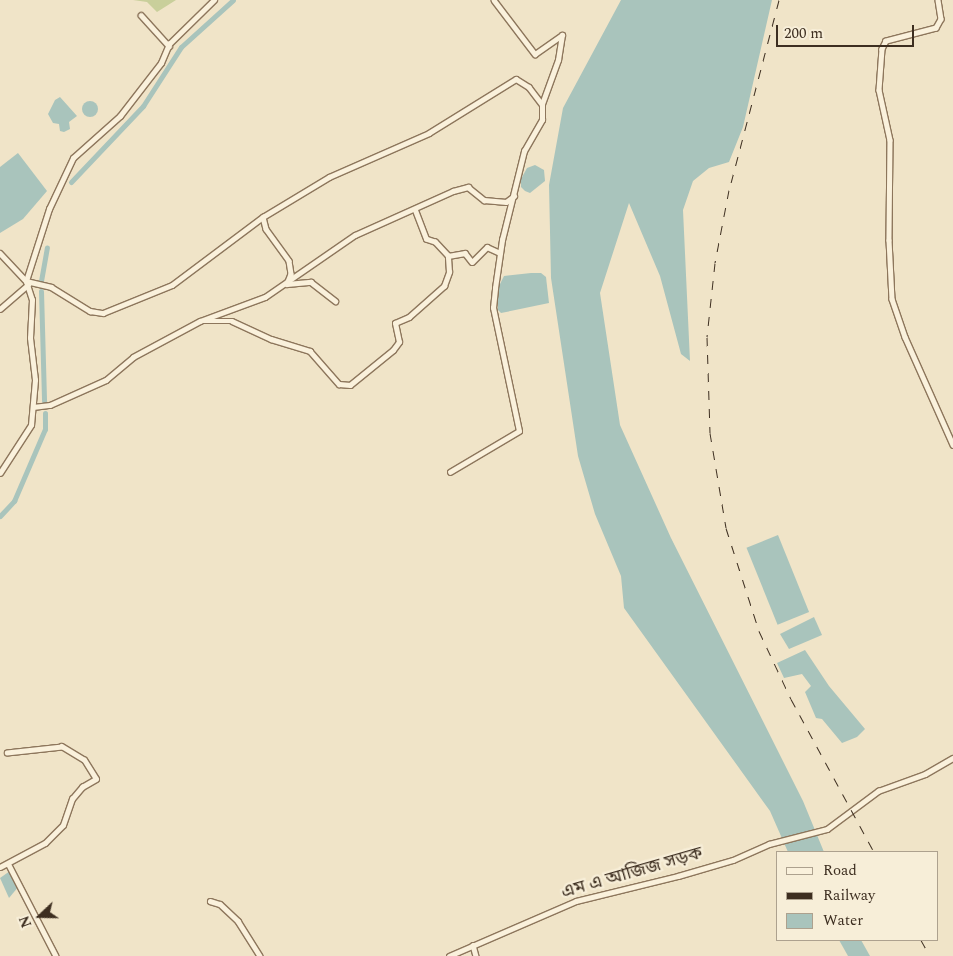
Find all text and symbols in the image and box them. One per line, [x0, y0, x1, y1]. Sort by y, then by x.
scale bar [778, 15, 916, 47]
text: 200 m [784, 22, 823, 45]
street label: এম এ আজিজ সড়ক [559, 842, 705, 904]
legend [776, 851, 938, 941]
text: Road [823, 859, 857, 882]
text: Railway [823, 884, 875, 907]
north arrow [15, 891, 65, 941]
text: Water [823, 909, 863, 932]
text: N [14, 912, 37, 931]

